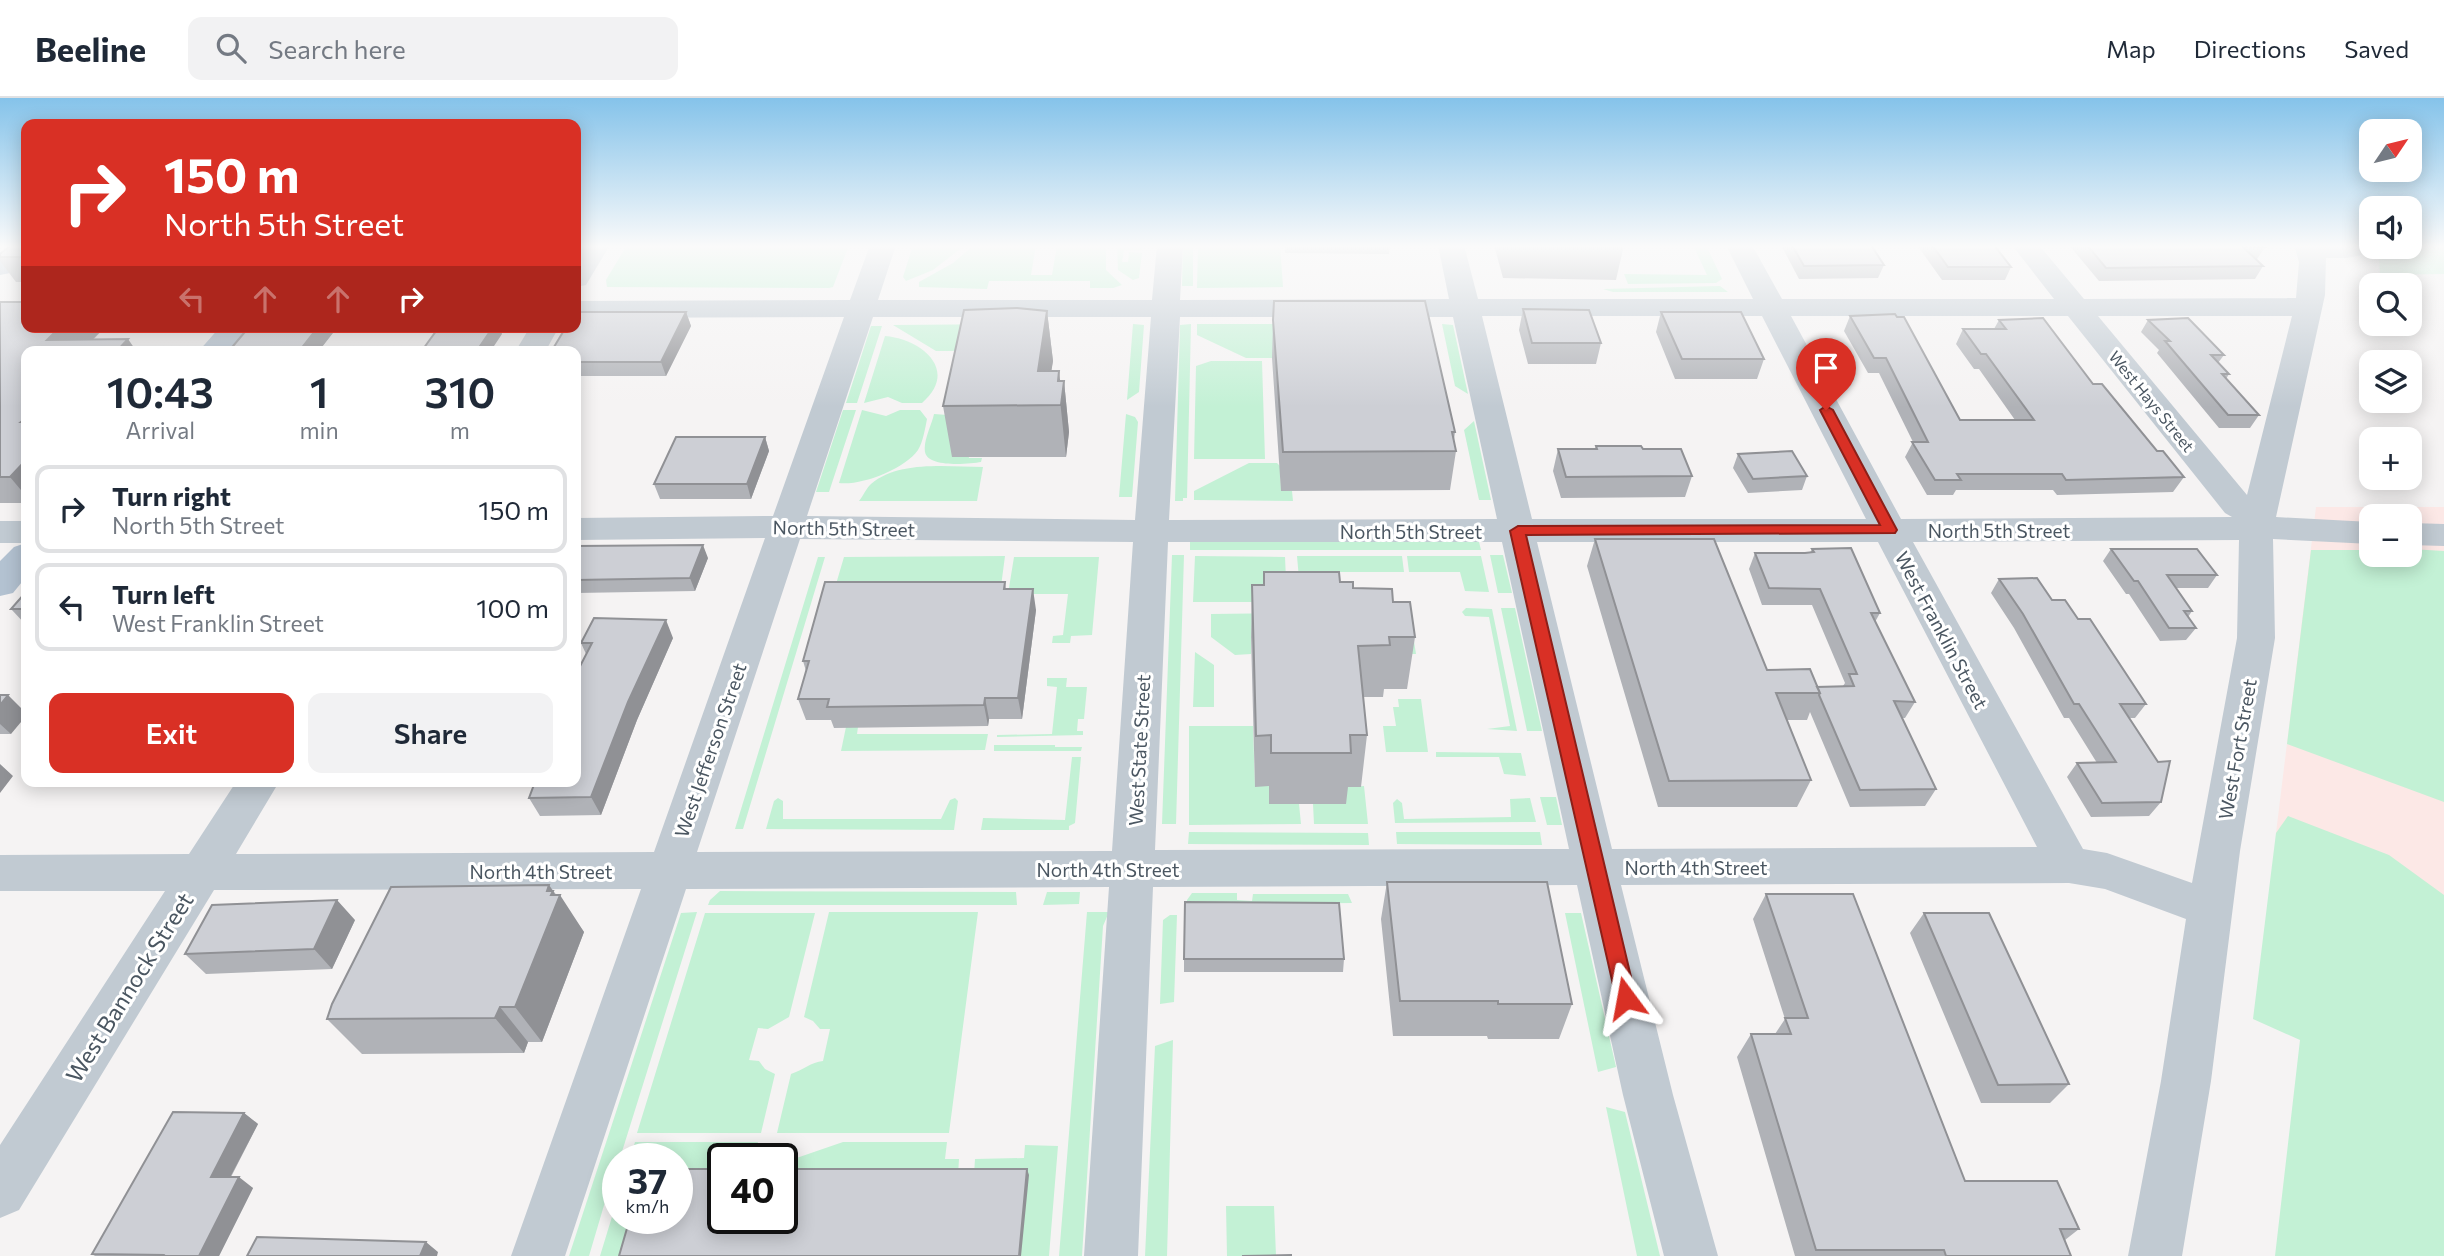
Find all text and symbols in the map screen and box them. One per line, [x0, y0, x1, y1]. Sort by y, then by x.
search box [188, 17, 678, 80]
text: Beeline [35, 28, 146, 69]
icon: search [212, 29, 250, 67]
text: Search here [268, 33, 406, 64]
text: Map [2106, 34, 2156, 63]
text: Directions [2194, 34, 2306, 63]
text: Saved [2344, 34, 2409, 63]
north arrow [2359, 119, 2422, 182]
map controls [2359, 119, 2422, 567]
text: 150 m [164, 143, 299, 203]
icon: right [49, 147, 140, 238]
button: sound [2359, 196, 2422, 259]
text: North 5th Street [164, 203, 404, 243]
button: search [2359, 273, 2422, 336]
icon: left [173, 280, 211, 318]
icon: ahead [246, 280, 284, 318]
icon: ahead [319, 280, 357, 318]
icon: right [392, 280, 430, 318]
pin [1796, 338, 1856, 410]
street label: West Hays Street [2105, 347, 2199, 456]
icon: arrive [1807, 349, 1845, 387]
button: layers [2359, 350, 2422, 413]
text: 10:43 [107, 365, 214, 417]
text: 1 [310, 365, 328, 417]
text: 310 [424, 365, 495, 417]
text: Arrival [125, 416, 195, 444]
text: min [300, 416, 339, 444]
text: m [450, 416, 470, 444]
button: + [2359, 427, 2422, 490]
text: Turn right [112, 480, 231, 511]
icon: right [53, 490, 91, 528]
text: 150 m [478, 494, 549, 525]
button: − [2359, 504, 2422, 567]
text: North 5th Street [112, 511, 285, 539]
street label: North 5th Street [773, 515, 916, 541]
street label: North 5th Street [1928, 519, 2070, 542]
street label: North 5th Street [1340, 520, 1482, 543]
street label: West Franklin Street [1891, 547, 1993, 713]
text: Turn left [112, 578, 215, 609]
icon: left [53, 588, 91, 626]
text: 100 m [476, 592, 549, 623]
text: West Franklin Street [112, 609, 324, 637]
street label: West Jefferson Street [669, 659, 751, 840]
street label: West State Street [1124, 673, 1154, 826]
street label: West Fort Street [2213, 677, 2261, 821]
button: Exit [49, 693, 294, 773]
button: Share [308, 693, 553, 773]
street label: North 4th Street [1624, 856, 1768, 879]
street label: North 4th Street [1036, 858, 1180, 881]
street label: North 4th Street [469, 860, 613, 883]
street label: West Bannock Street [59, 887, 199, 1087]
position arrow [1589, 961, 1663, 1035]
speed limit sign: 40 [707, 1143, 798, 1234]
text: 37 [628, 1158, 667, 1201]
text: km/h [626, 1195, 669, 1217]

